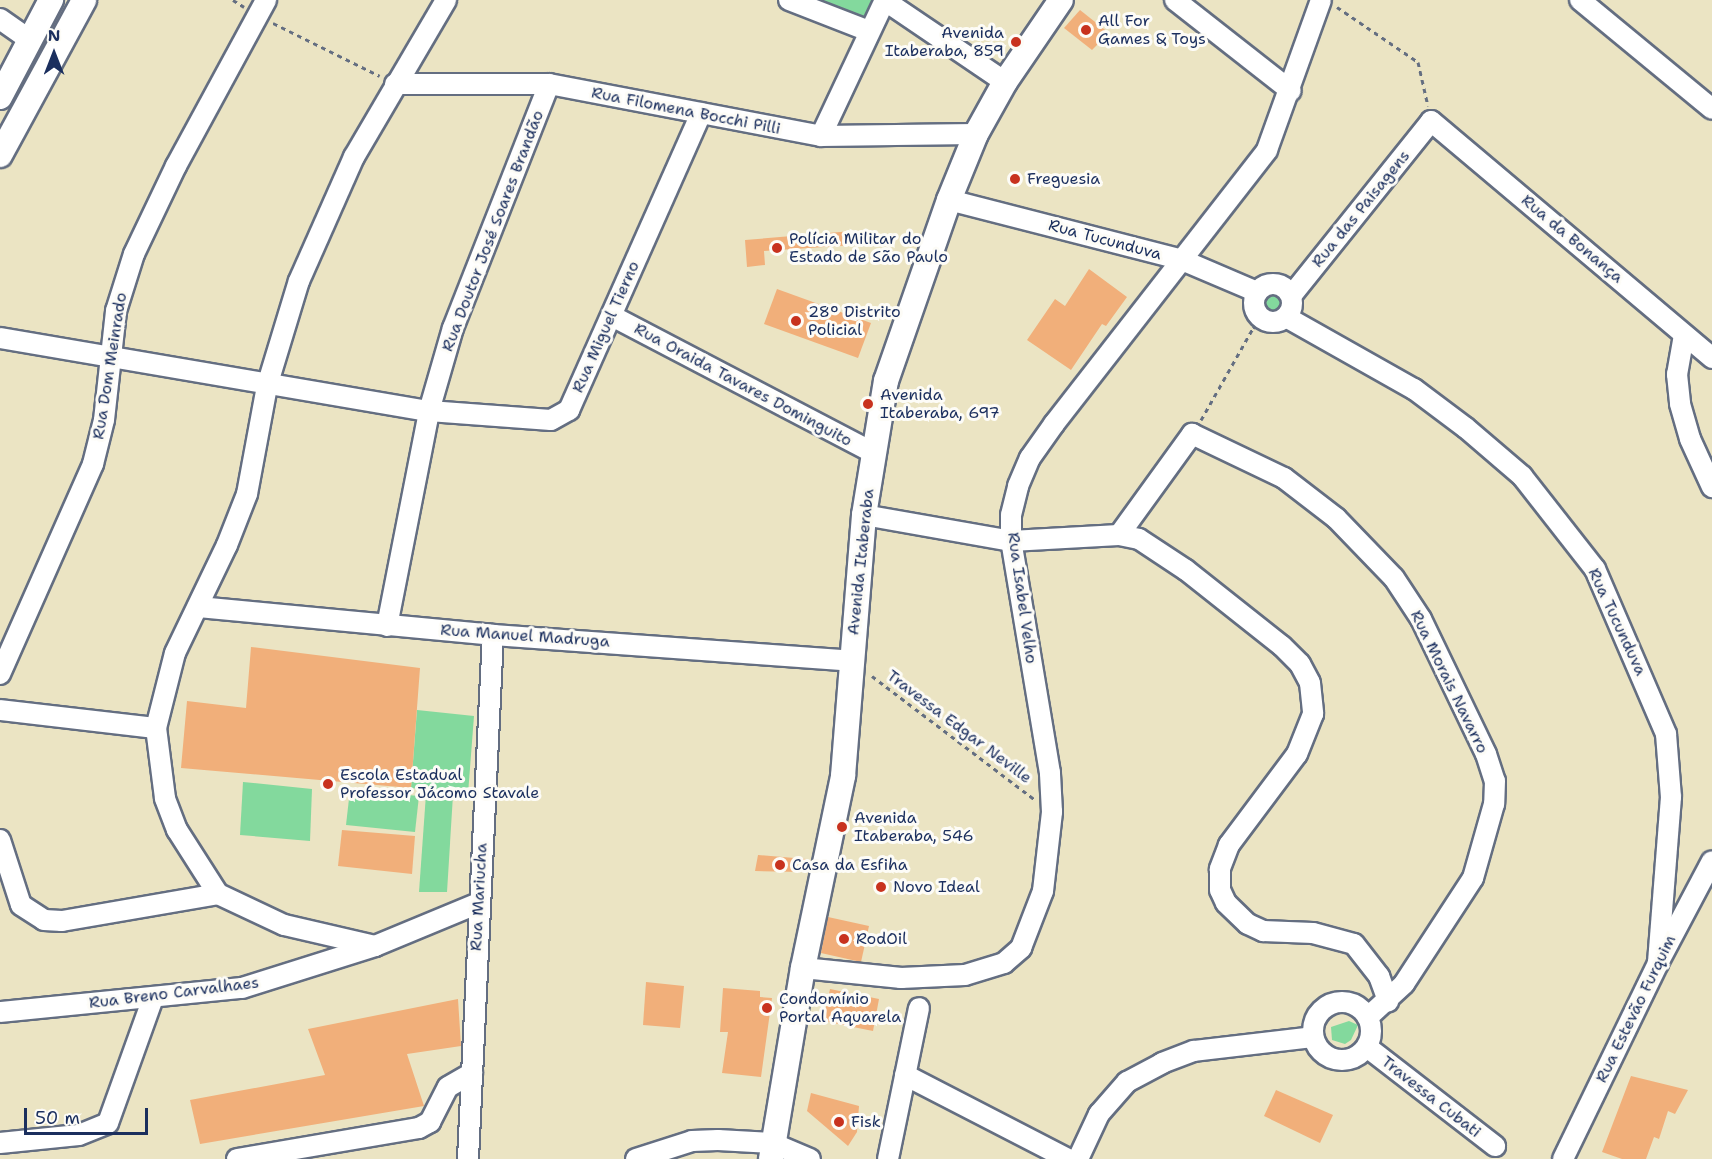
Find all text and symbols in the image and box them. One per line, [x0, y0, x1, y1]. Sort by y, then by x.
place label: All For Games & Toys [1098, 11, 1206, 49]
place label: Avenida Itaberaba, 859 [885, 23, 1004, 61]
marker: All For Games & Toys [1079, 23, 1093, 37]
north arrow [24, 24, 84, 84]
text: N [48, 25, 60, 46]
marker: Avenida Itaberaba, 859 [1009, 35, 1023, 49]
street label: Rua Filomena Bocchi Pilli [590, 83, 782, 139]
street label: Rua Doutor José Soares Brandão [438, 108, 548, 354]
street label: Rua das Paisagens [1308, 147, 1414, 271]
place label: Freguesia [1027, 169, 1100, 189]
marker: Freguesia [1008, 172, 1022, 186]
street label: Rua da Bonança [1517, 191, 1627, 287]
street label: Rua Tucunduva [1046, 216, 1164, 264]
place label: Polícia Militar do Estado de São Paulo [789, 229, 948, 267]
marker: Polícia Militar do Estado de São Paulo [770, 241, 784, 255]
street label: Rua Miguel Tierno [568, 258, 644, 396]
street label: Rua Dom Meinrado [89, 291, 131, 441]
place label: 28º Distrito Policial [808, 302, 901, 340]
marker: 28º Distrito Policial [789, 314, 803, 328]
street label: Rua Oraida Tavares Dominguito [631, 319, 855, 451]
place label: Avenida Itaberaba, 697 [880, 385, 1000, 423]
marker: Avenida Itaberaba, 697 [861, 397, 875, 411]
street label: Avenida Itaberaba [844, 488, 878, 636]
street label: Rua Isabel Velho [1003, 531, 1041, 665]
street label: Rua Tucunduva [1584, 565, 1650, 679]
street label: Rua Morais Navarro [1406, 607, 1492, 757]
street label: Rua Manuel Madruga [440, 621, 610, 651]
street label: Travessa Edgar Neville [883, 666, 1035, 788]
place label: Escola Estadual Professor Jácomo Stavale [340, 765, 539, 803]
marker: Escola Estadual Professor Jácomo Stavale [321, 777, 335, 791]
place label: Avenida Itaberaba, 546 [854, 808, 974, 846]
marker: Avenida Itaberaba, 546 [835, 820, 849, 834]
street label: Rua Mariucha [467, 842, 491, 952]
place label: Casa da Esfiha [792, 855, 908, 875]
marker: Casa da Esfiha [773, 858, 787, 872]
place label: Novo Ideal [893, 877, 980, 897]
marker: Novo Ideal [874, 880, 888, 894]
place label: RodOil [856, 929, 907, 949]
marker: RodOil [837, 932, 851, 946]
street label: Rua Estevão Furquim [1592, 932, 1680, 1086]
street label: Rua Breno Carvalhaes [88, 973, 260, 1013]
place label: Condomínio Portal Aquarela [779, 989, 901, 1027]
marker: Condomínio Portal Aquarela [760, 1001, 774, 1015]
street label: Travessa Cubati [1377, 1052, 1485, 1142]
scale bar [27, 1096, 152, 1134]
text: 50 m [35, 1106, 80, 1130]
place label: Fisk [851, 1112, 881, 1132]
marker: Fisk [832, 1115, 846, 1129]

